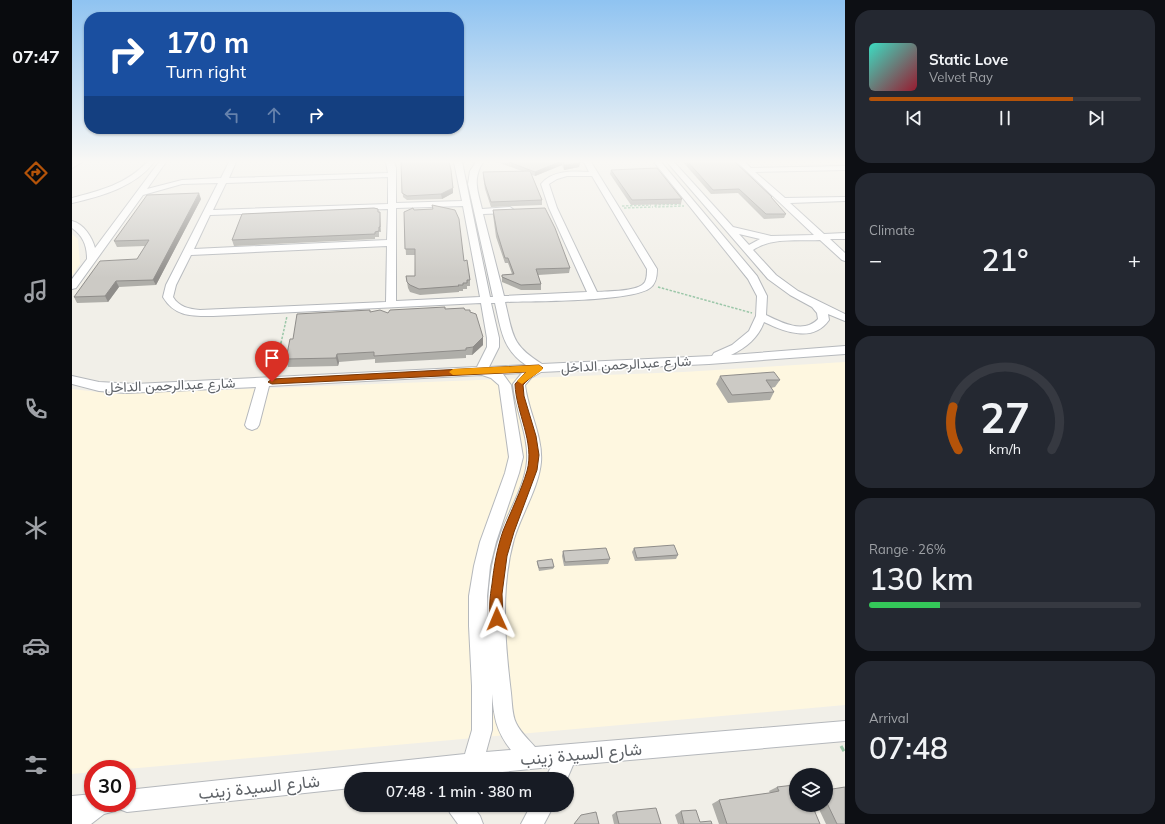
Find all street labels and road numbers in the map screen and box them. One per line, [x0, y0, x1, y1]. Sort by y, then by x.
street label: شارع عبدالرحمن الداخل [560, 352, 692, 378]
street label: شارع عبدالرحمن الداخل [104, 374, 236, 398]
street label: شارع السيدة زينب [519, 738, 643, 771]
street label: شارع السيدة زينب [197, 770, 321, 805]

